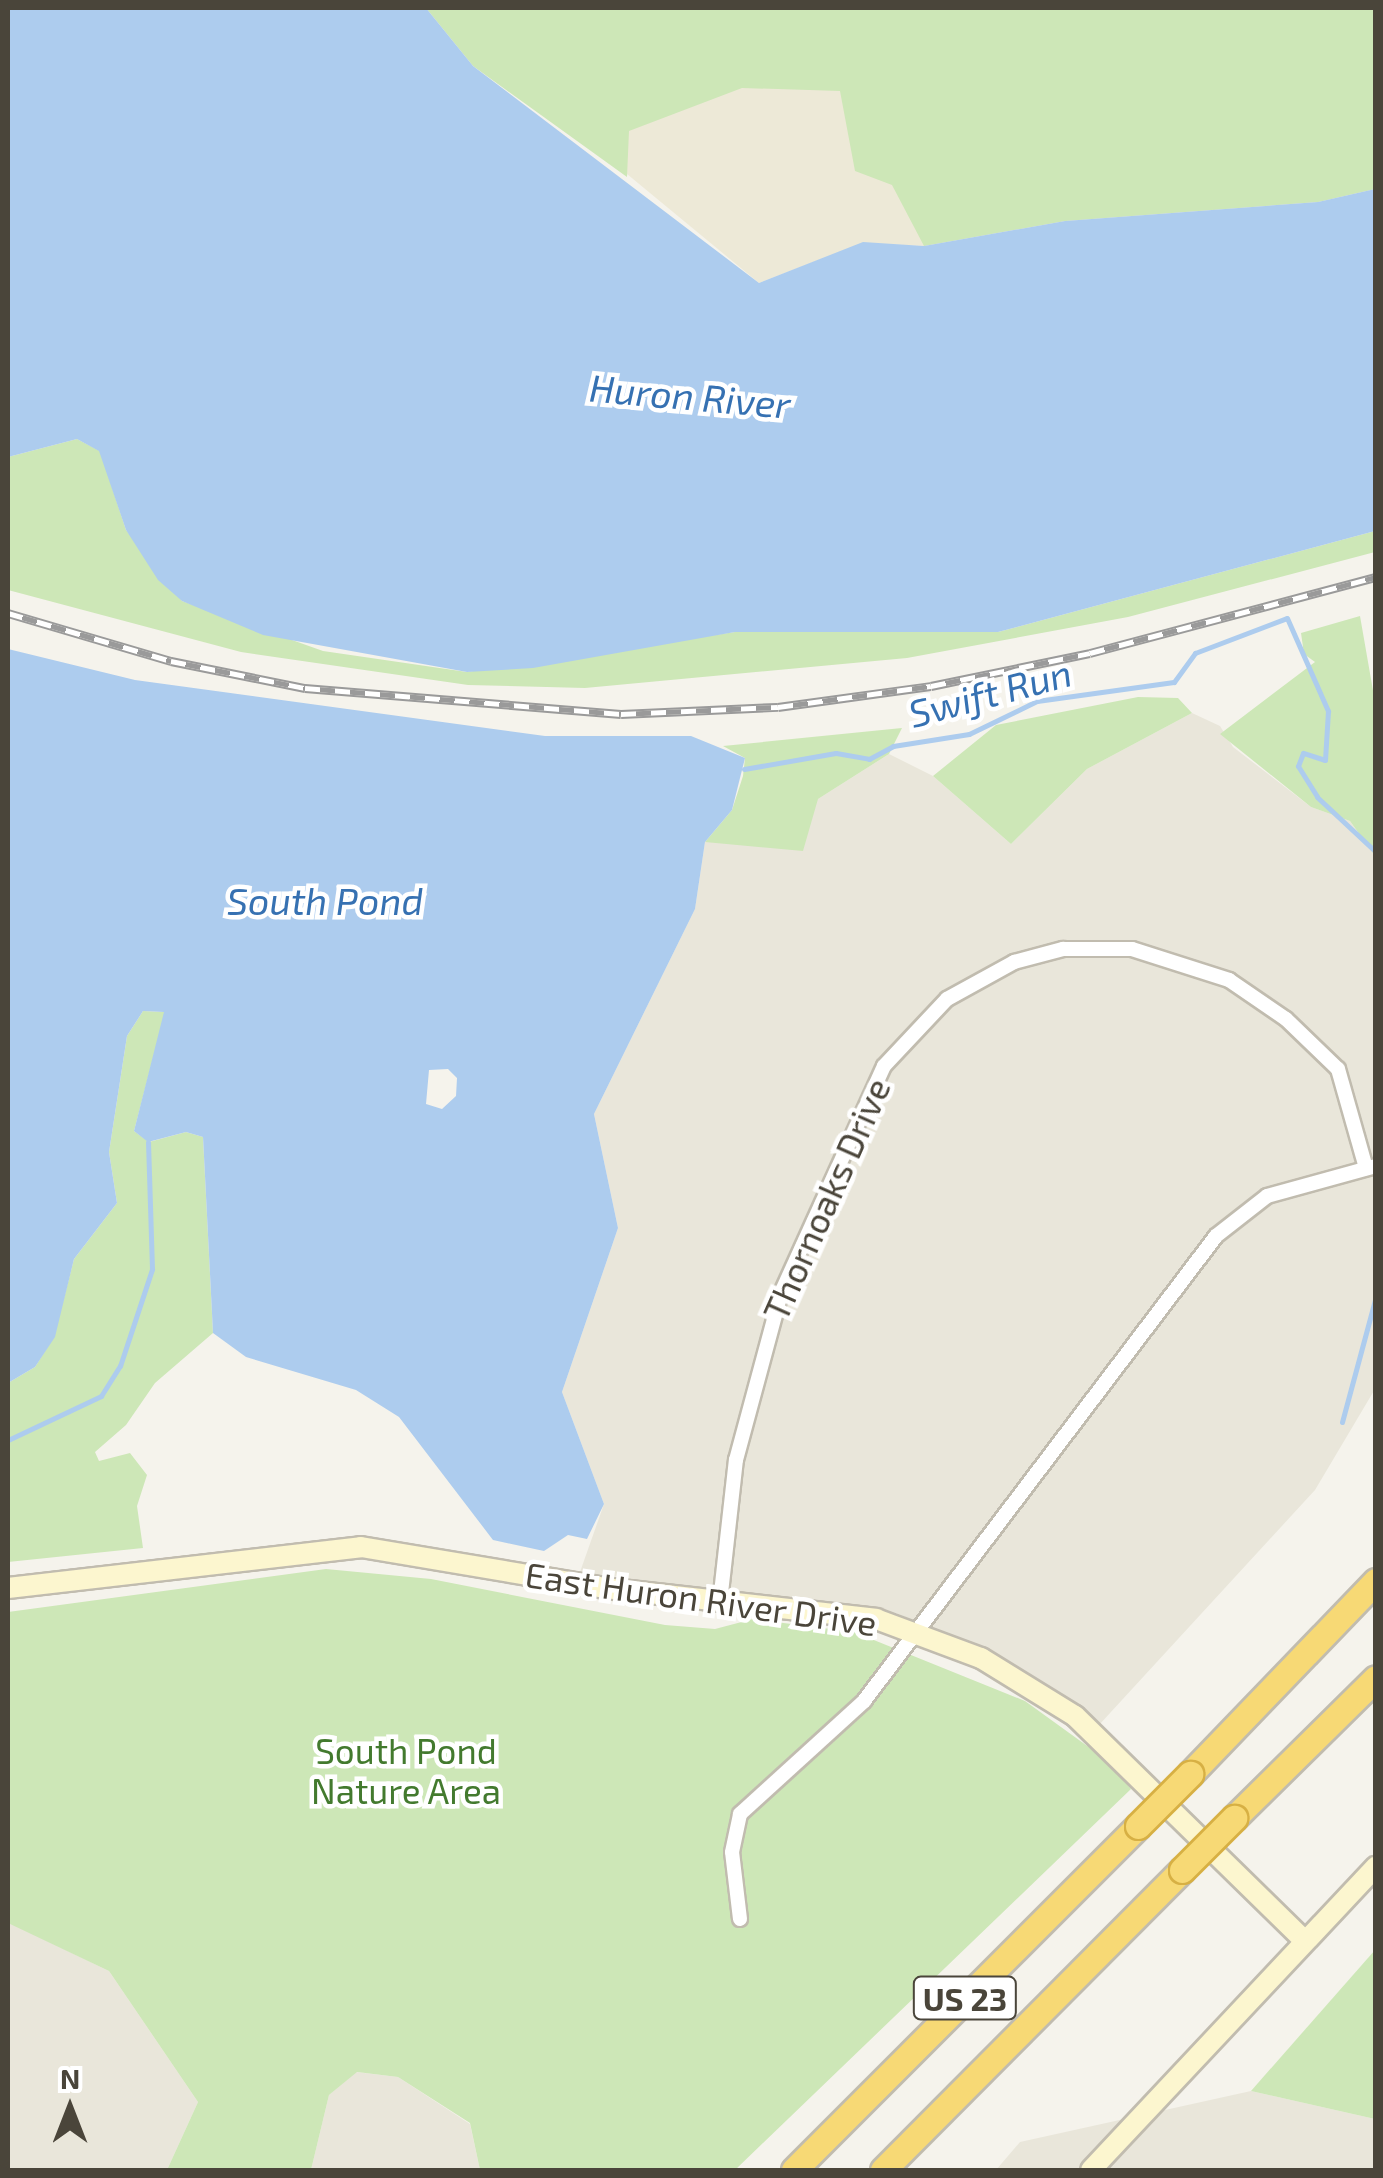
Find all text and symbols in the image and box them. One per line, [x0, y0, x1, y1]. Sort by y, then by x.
water label: Huron River [587, 364, 793, 428]
water label: Swift Run [904, 649, 1076, 737]
water label: South Pond [227, 878, 423, 924]
street label: Thornoaks Drive [754, 1071, 898, 1327]
street label: East Huron River Drive [522, 1552, 880, 1644]
park label: South Pond Nature Area [311, 1729, 501, 1811]
road number: US 23 [912, 1971, 1018, 2025]
north arrow [20, 2058, 120, 2158]
text: N [60, 2061, 80, 2095]

